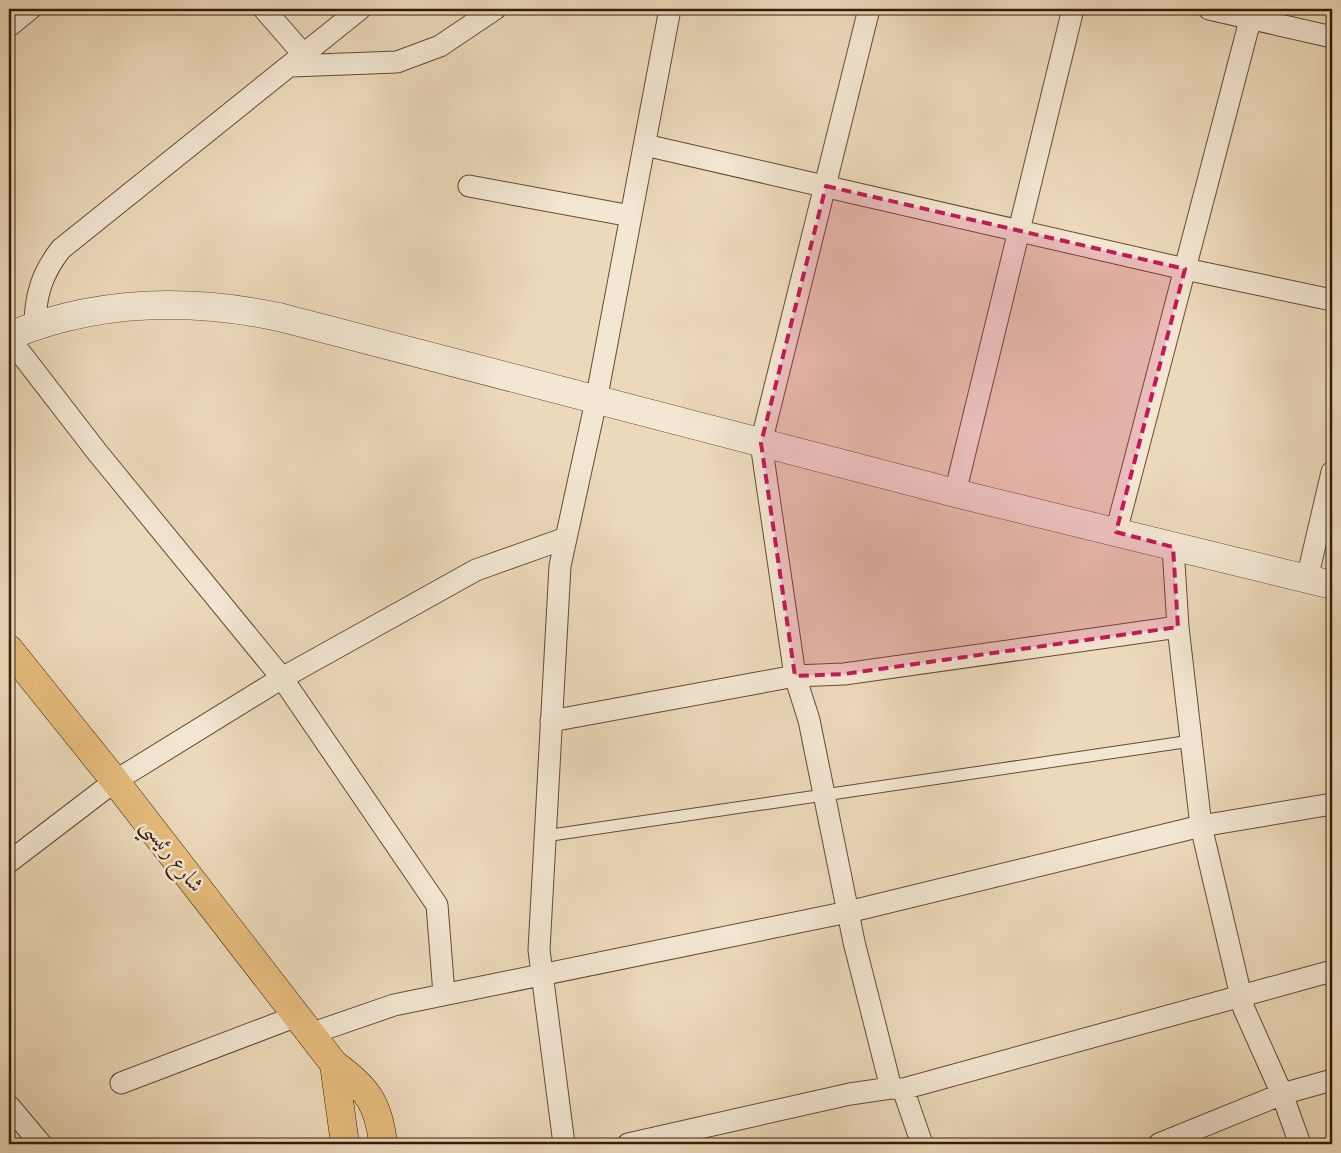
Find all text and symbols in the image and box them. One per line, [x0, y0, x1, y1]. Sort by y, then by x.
street label: شارع رئيسي [130, 812, 211, 902]

